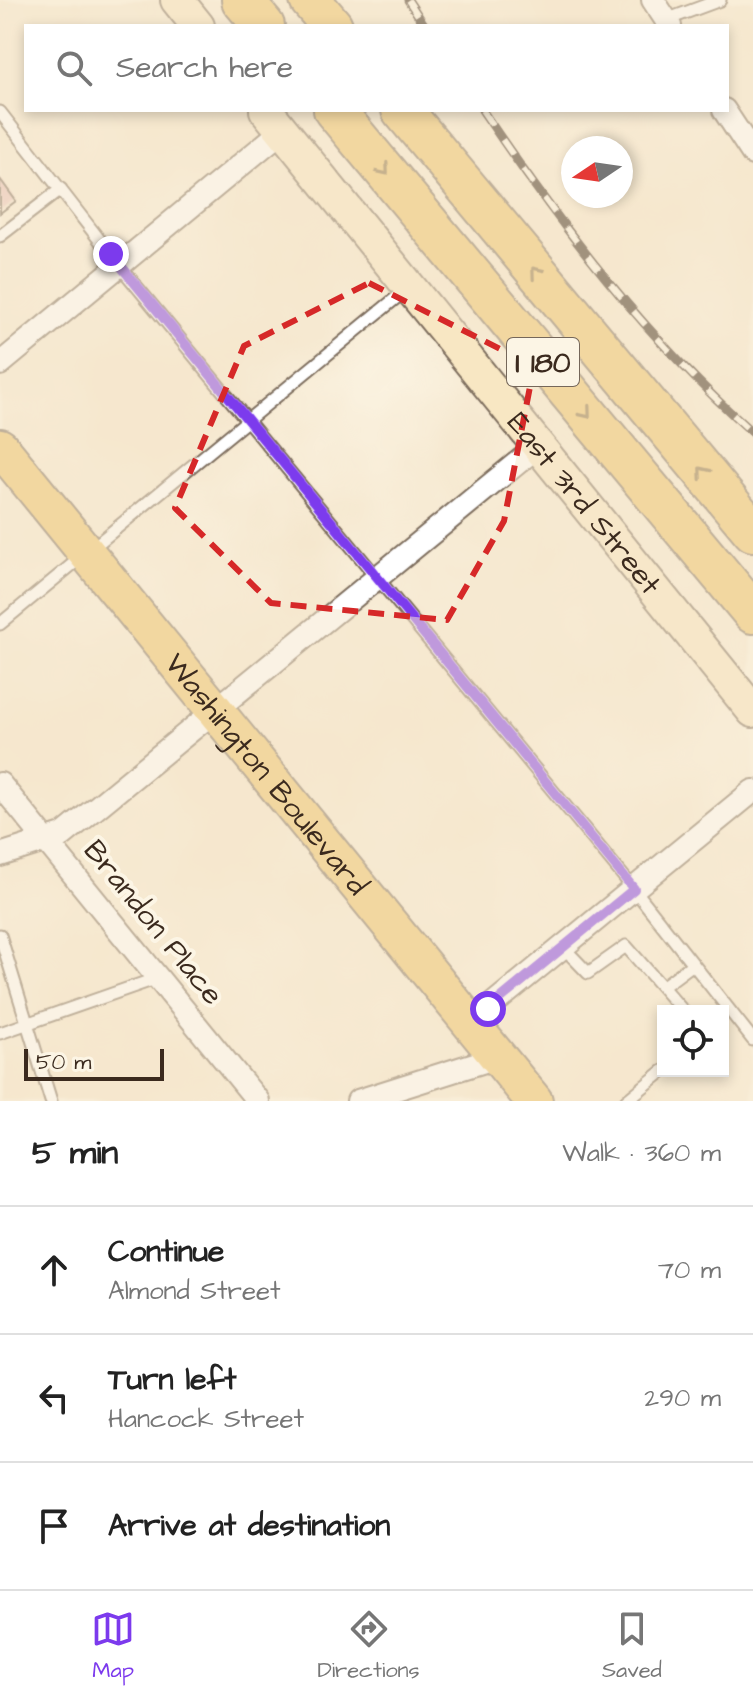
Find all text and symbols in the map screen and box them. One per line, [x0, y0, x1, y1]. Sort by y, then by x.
search box [24, 24, 729, 112]
icon: search [52, 46, 96, 90]
text: Search here [116, 47, 293, 89]
north arrow [561, 136, 633, 208]
one-way arrow [374, 161, 389, 175]
route end [93, 236, 129, 272]
one-way arrow [531, 267, 546, 282]
road number: I 180 [507, 338, 579, 386]
street label: East 3rd Street [497, 403, 671, 604]
one-way arrow [576, 404, 591, 418]
one-way arrow [698, 466, 713, 481]
street label: Washington Boulevard [154, 644, 378, 905]
street label: Brandon Place [73, 831, 233, 1014]
route start [470, 991, 506, 1027]
map controls [657, 1005, 729, 1077]
button: locate [657, 1005, 729, 1077]
scale bar [24, 1045, 164, 1081]
text: 50 m [36, 1047, 91, 1078]
text: 5 min [32, 1129, 118, 1177]
text: Walk · 360 m [562, 1135, 721, 1171]
text: Continue [108, 1231, 224, 1273]
icon: ahead [32, 1248, 76, 1292]
text: 70 m [658, 1252, 721, 1288]
text: Almond Street [108, 1273, 281, 1309]
text: Turn left [108, 1359, 236, 1401]
icon: left [32, 1376, 76, 1420]
text: 290 m [644, 1380, 721, 1416]
text: Hancock Street [108, 1401, 304, 1437]
icon: arrive [32, 1504, 76, 1548]
text: Arrive at destination [108, 1505, 390, 1547]
tab: Map [91, 1607, 135, 1686]
tab: Directions [317, 1607, 420, 1686]
tab: Saved [602, 1607, 662, 1686]

